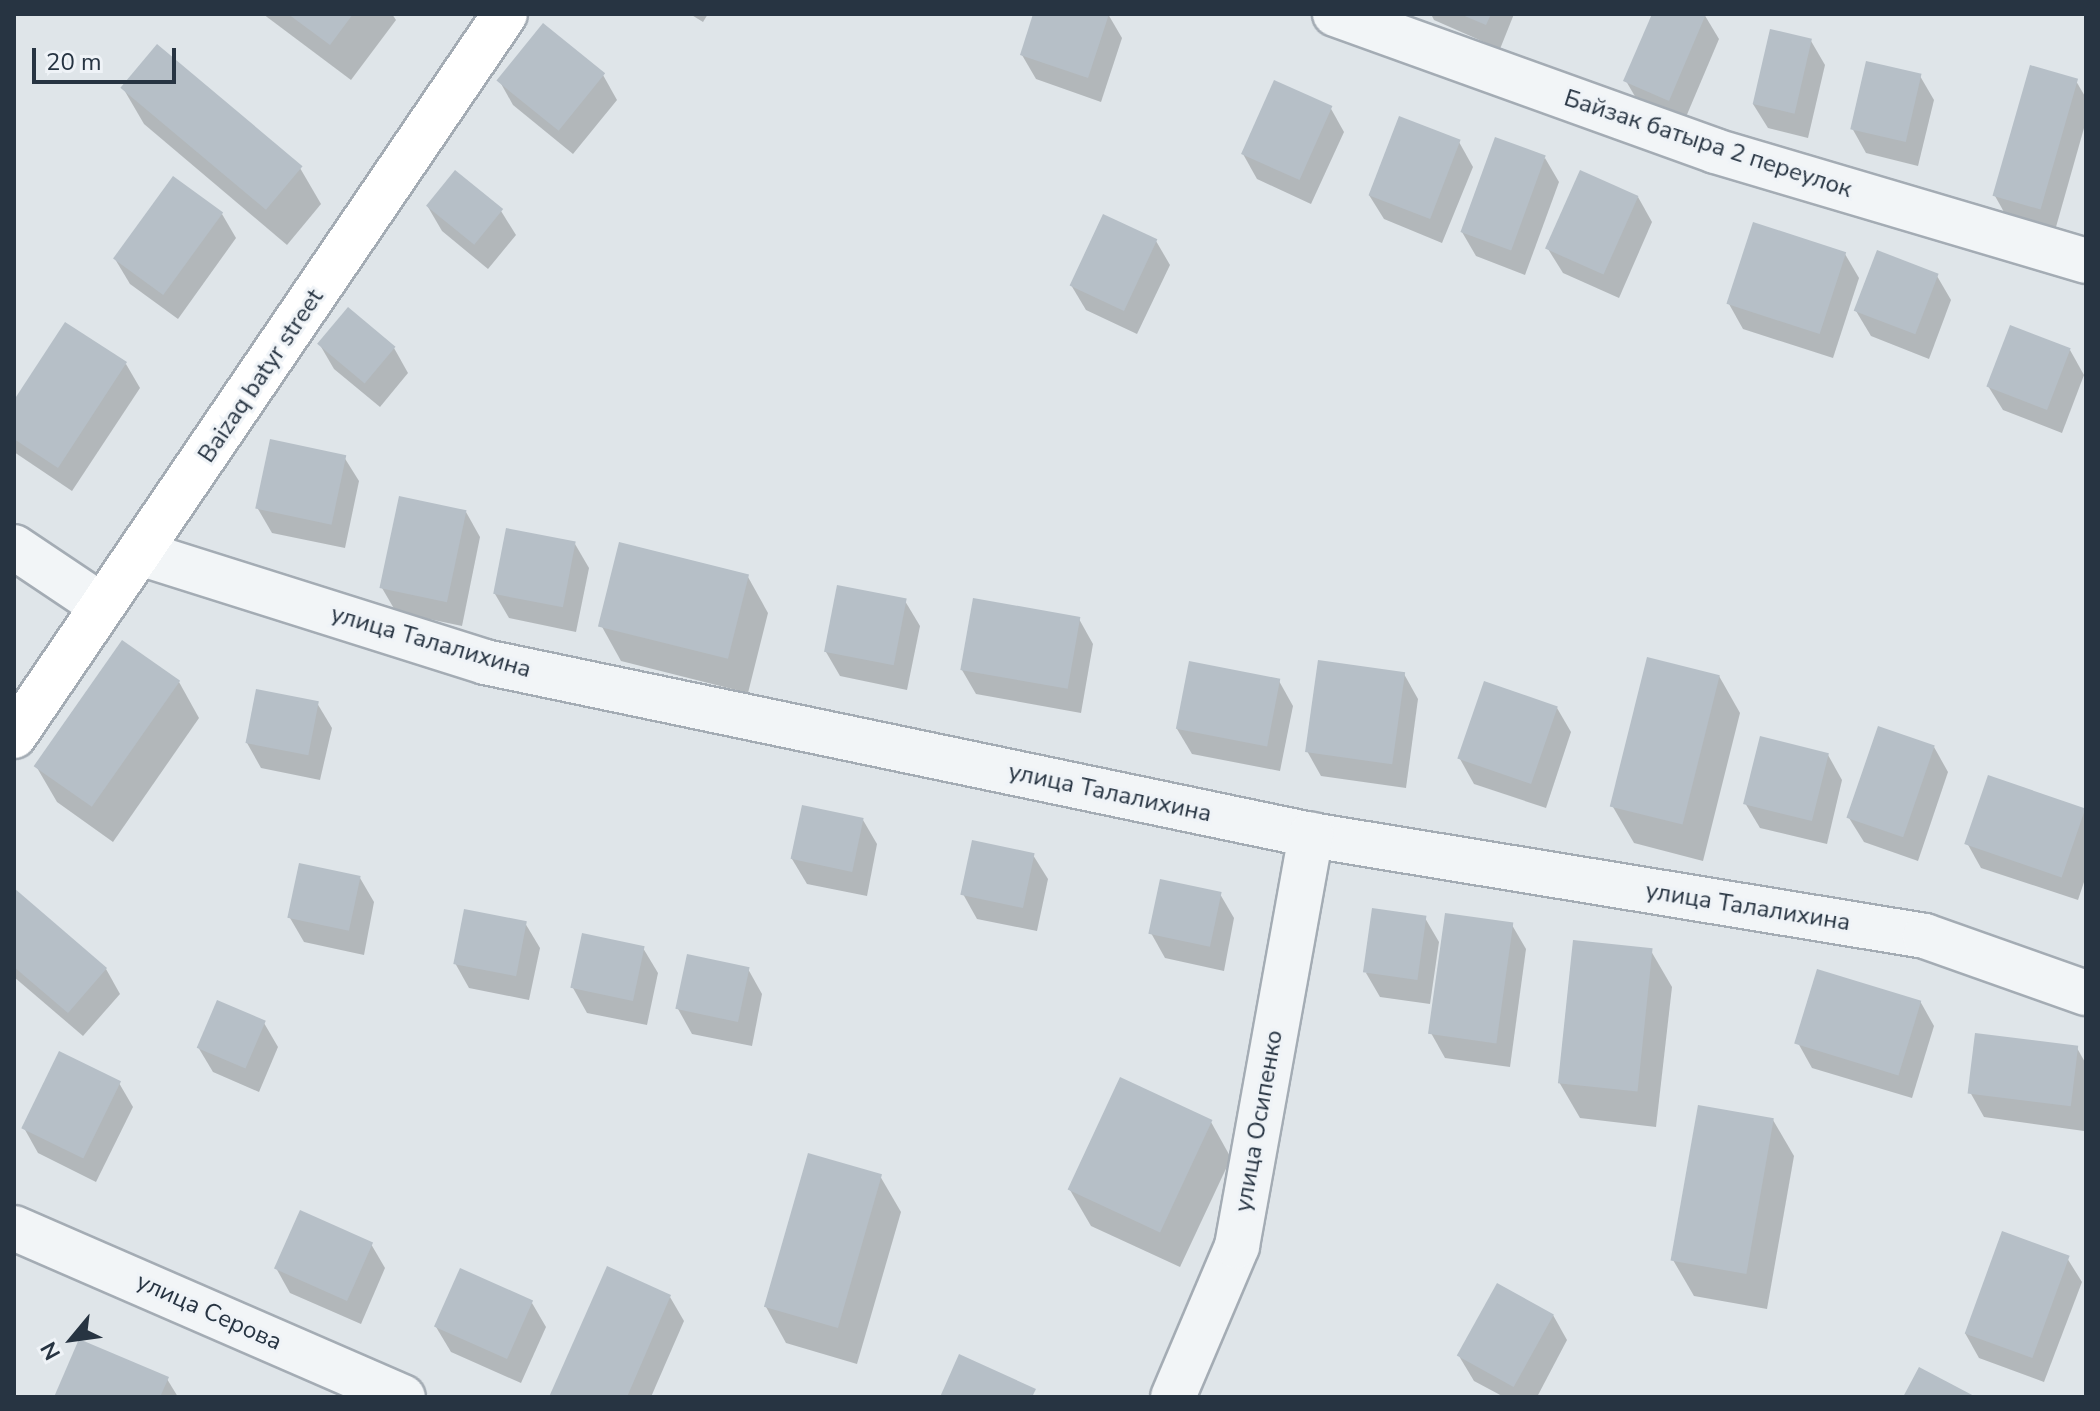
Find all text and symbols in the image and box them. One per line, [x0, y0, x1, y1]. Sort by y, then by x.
scale bar [36, 32, 180, 82]
text: 20 m [46, 46, 102, 78]
street label: Байзак батыра 2 переулок [1560, 84, 1856, 204]
street label: Baizaq batyr street [192, 284, 330, 468]
street label: улица Талалихина [328, 600, 534, 684]
street label: улица Талалихина [1006, 757, 1214, 829]
street label: улица Талалихина [1644, 877, 1852, 937]
street label: улица Осипенко [1229, 1028, 1289, 1214]
street label: улица Серова [132, 1267, 286, 1357]
north arrow [32, 1299, 112, 1379]
text: N [34, 1336, 68, 1365]

